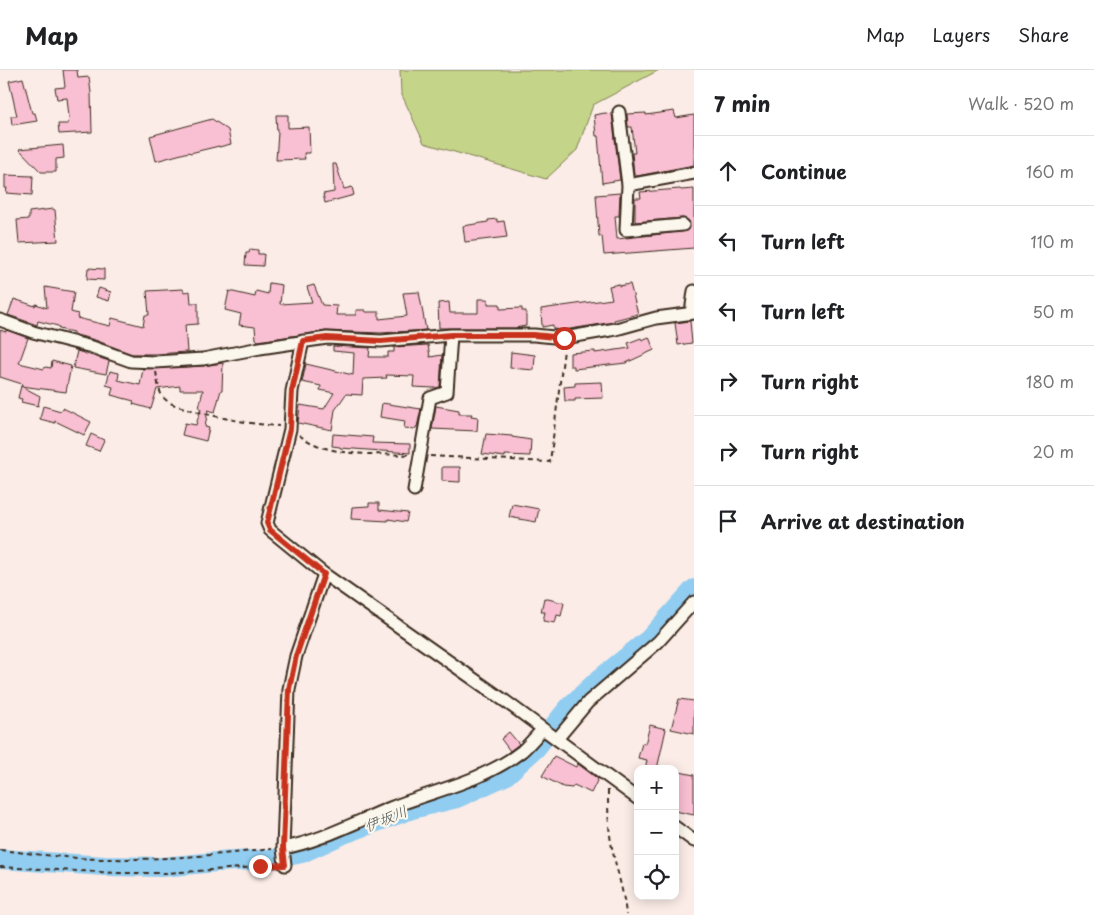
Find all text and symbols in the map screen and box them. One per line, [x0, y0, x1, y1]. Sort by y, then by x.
text: Map [25, 17, 78, 53]
text: Map [866, 21, 905, 48]
text: Layers [933, 21, 990, 48]
text: Share [1018, 21, 1069, 48]
text: 7 min [714, 87, 770, 119]
text: Walk · 520 m [968, 91, 1074, 115]
icon: ahead [714, 157, 742, 185]
text: Continue [761, 157, 847, 185]
text: 160 m [1026, 159, 1074, 183]
icon: left [714, 227, 742, 255]
text: Turn left [761, 227, 845, 255]
text: 110 m [1031, 229, 1074, 253]
icon: left [714, 297, 742, 325]
text: Turn left [761, 297, 845, 325]
text: 50 m [1033, 299, 1074, 323]
route start [553, 327, 576, 350]
icon: right [714, 367, 742, 395]
text: Turn right [761, 367, 859, 395]
text: 180 m [1026, 369, 1074, 393]
icon: right [714, 437, 742, 465]
text: Turn right [761, 437, 859, 465]
text: 20 m [1033, 439, 1074, 463]
icon: arrive [714, 507, 742, 535]
text: Arrive at destination [761, 507, 965, 535]
map controls [634, 765, 679, 900]
button: + [634, 765, 679, 810]
water label: 伊坂川 [360, 799, 411, 837]
button: − [634, 810, 679, 855]
route end [249, 855, 272, 878]
button: locate [634, 855, 679, 900]

